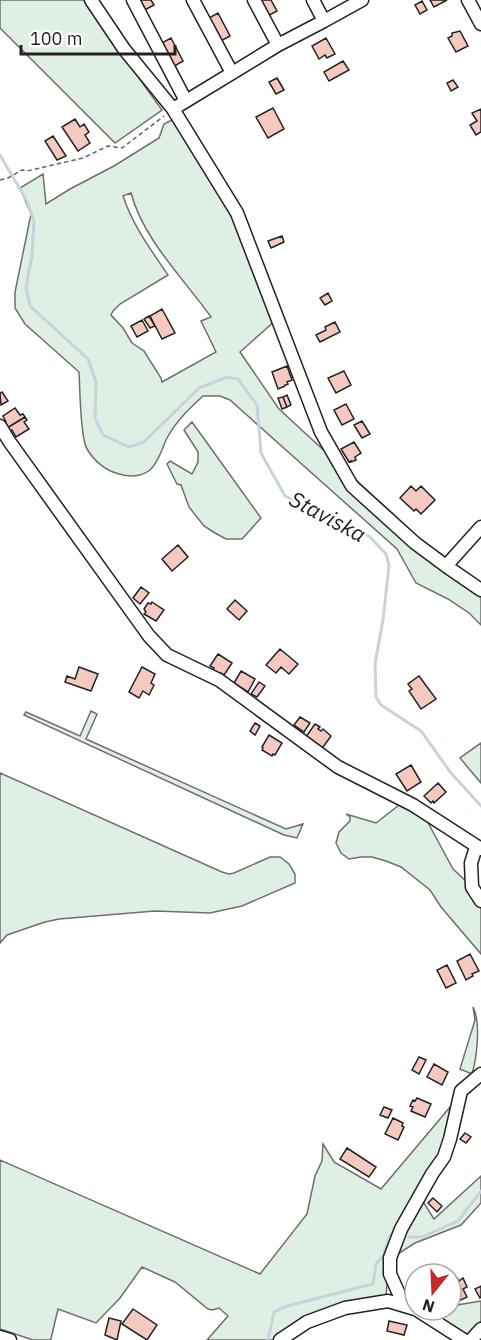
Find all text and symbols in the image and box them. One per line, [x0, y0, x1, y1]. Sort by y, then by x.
scale bar [21, 18, 176, 56]
text: 100 m [30, 27, 82, 50]
water label: Staviska [285, 484, 371, 548]
north arrow [403, 1262, 463, 1322]
text: N [420, 1295, 437, 1318]

